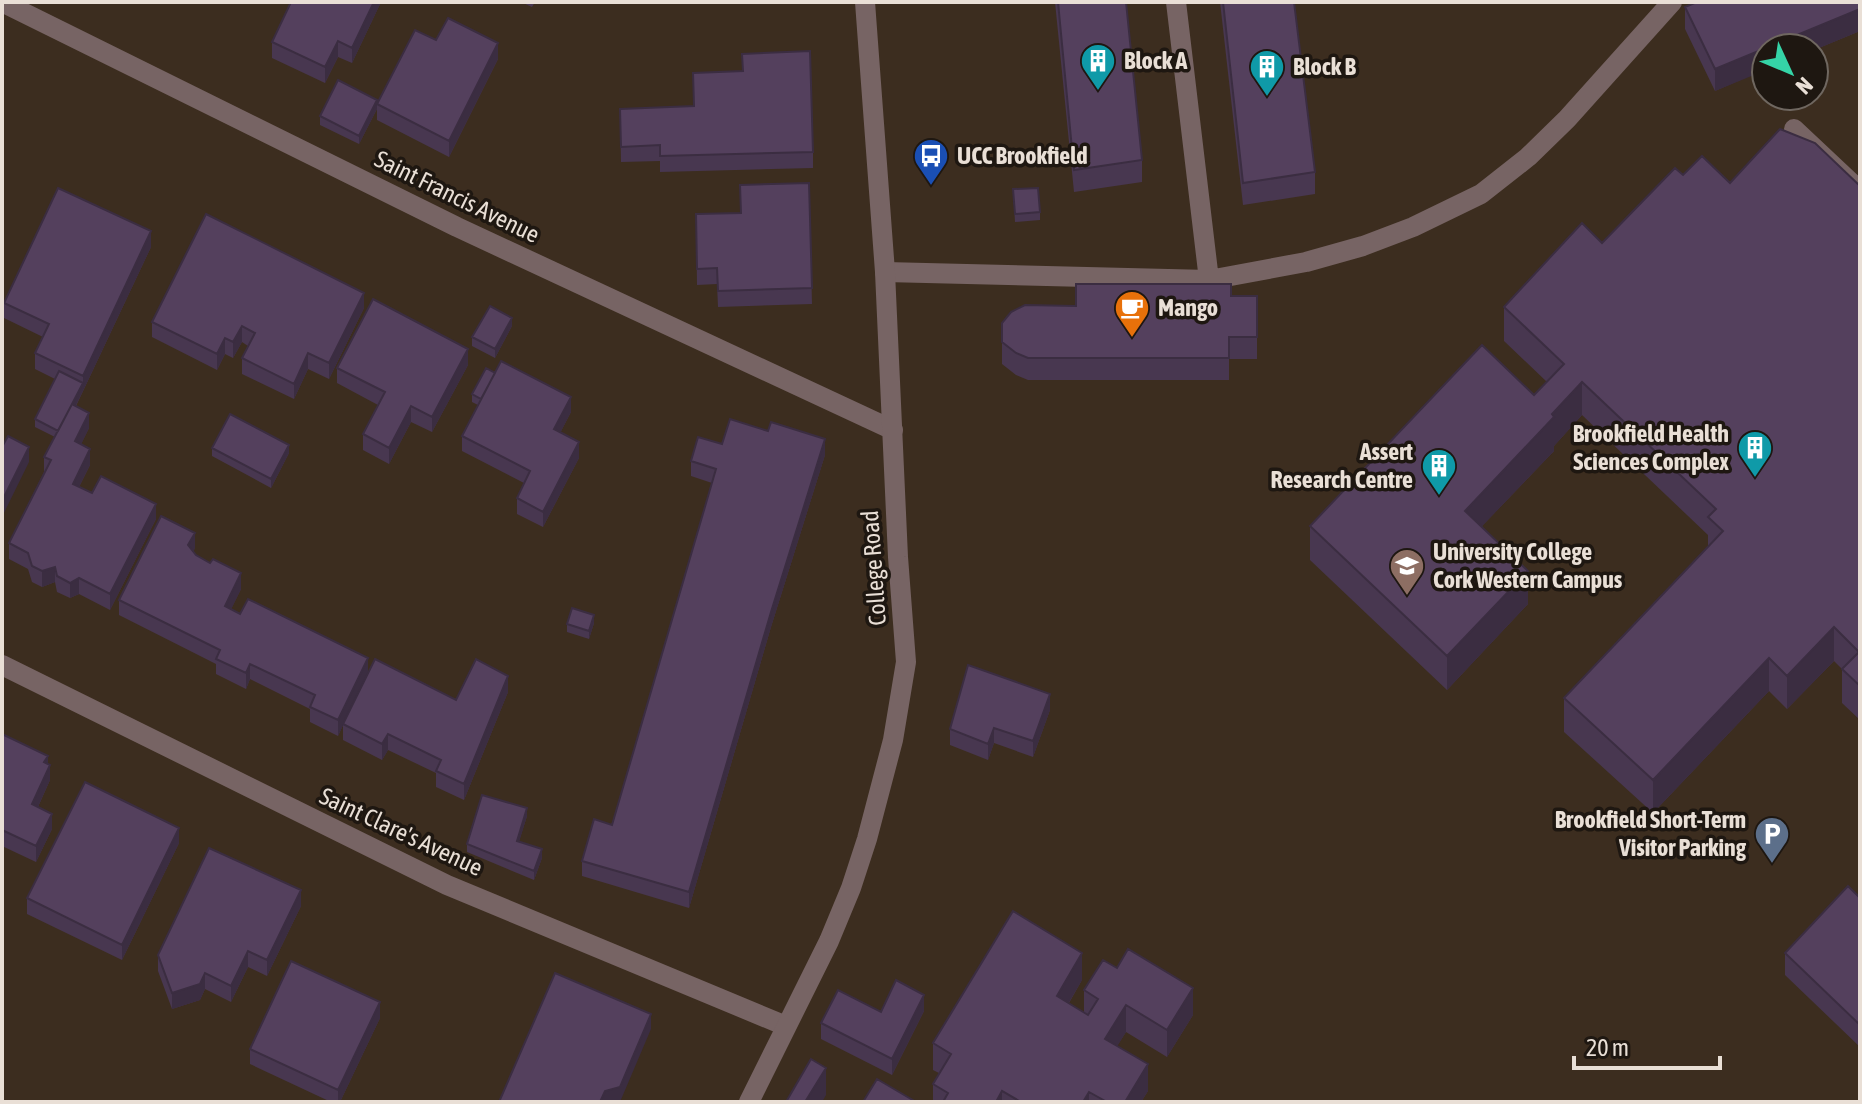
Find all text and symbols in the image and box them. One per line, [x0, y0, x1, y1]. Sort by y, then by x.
north arrow [1750, 32, 1830, 112]
building icon: Block A [1079, 42, 1117, 92]
place label: Block A [1124, 47, 1188, 74]
building icon: Block B [1248, 48, 1286, 98]
place label: Block B [1293, 53, 1357, 80]
text: N [1791, 72, 1818, 100]
bus stop icon: UCC Brookfield [912, 137, 950, 187]
place label: UCC Brookfield [957, 142, 1088, 169]
street label: Saint Francis Avenue [371, 145, 544, 248]
cafe icon: Mango [1113, 289, 1151, 339]
place label: Mango [1158, 294, 1218, 321]
place label: Brookfield Health Sciences Complex [1573, 420, 1729, 475]
building icon: Brookfield Health Sciences Complex [1736, 429, 1774, 479]
place label: Assert Research Centre [1270, 438, 1413, 493]
building icon: Assert Research Centre [1420, 447, 1458, 497]
street label: College Road [856, 510, 891, 626]
place label: University College Cork Western Campus [1433, 538, 1623, 593]
school or university icon: University College Cork Western Campus [1388, 547, 1426, 597]
street label: Saint Clare's Avenue [316, 782, 487, 881]
place label: Brookfield Short-Term Visitor Parking [1555, 806, 1747, 861]
parking icon: Brookfield Short-Term Visitor Parking [1753, 815, 1791, 865]
scale bar [1574, 1020, 1720, 1070]
text: 20 m [1586, 1034, 1629, 1061]

